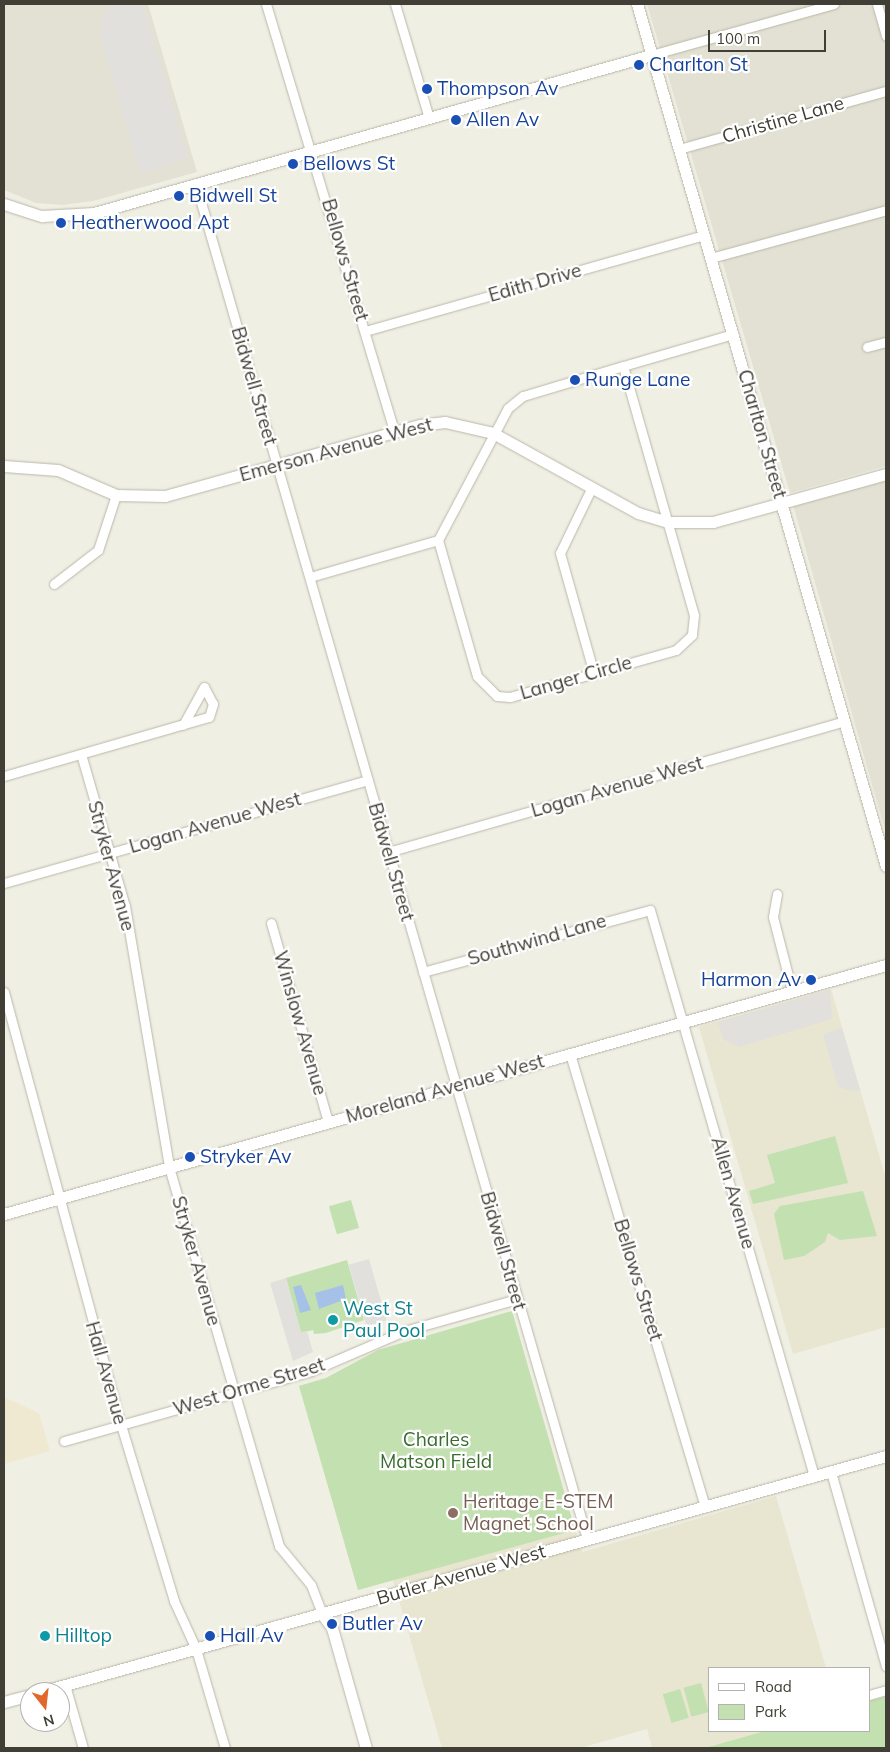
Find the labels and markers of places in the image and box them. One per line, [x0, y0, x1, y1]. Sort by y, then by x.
place label: Charlton St [649, 54, 748, 76]
marker: Charlton St [633, 59, 645, 71]
place label: Thompson Av [437, 78, 558, 100]
marker: Thompson Av [421, 83, 433, 95]
place label: Allen Av [466, 109, 539, 131]
marker: Allen Av [450, 114, 462, 126]
place label: Bellows St [303, 153, 395, 175]
marker: Bellows St [287, 158, 299, 170]
place label: Bidwell St [189, 185, 277, 207]
marker: Bidwell St [173, 190, 185, 202]
place label: Heatherwood Apt [71, 212, 229, 234]
marker: Heatherwood Apt [55, 217, 67, 229]
place label: Runge Lane [585, 369, 690, 391]
marker: Runge Lane [569, 374, 581, 386]
place label: Harmon Av [701, 969, 801, 991]
marker: Harmon Av [805, 974, 817, 986]
place label: Stryker Av [200, 1146, 291, 1168]
marker: Stryker Av [184, 1151, 196, 1163]
place label: West St Paul Pool [343, 1298, 425, 1342]
marker: West St Paul Pool [327, 1314, 339, 1326]
place label: Heritage E-STEM Magnet School [463, 1491, 614, 1535]
marker: Heritage E-STEM Magnet School [447, 1507, 459, 1519]
place label: Butler Av [342, 1613, 423, 1635]
marker: Butler Av [326, 1618, 338, 1630]
place label: Hilltop [55, 1625, 112, 1647]
place label: Hall Av [220, 1625, 284, 1647]
marker: Hilltop [39, 1630, 51, 1642]
marker: Hall Av [204, 1630, 216, 1642]

